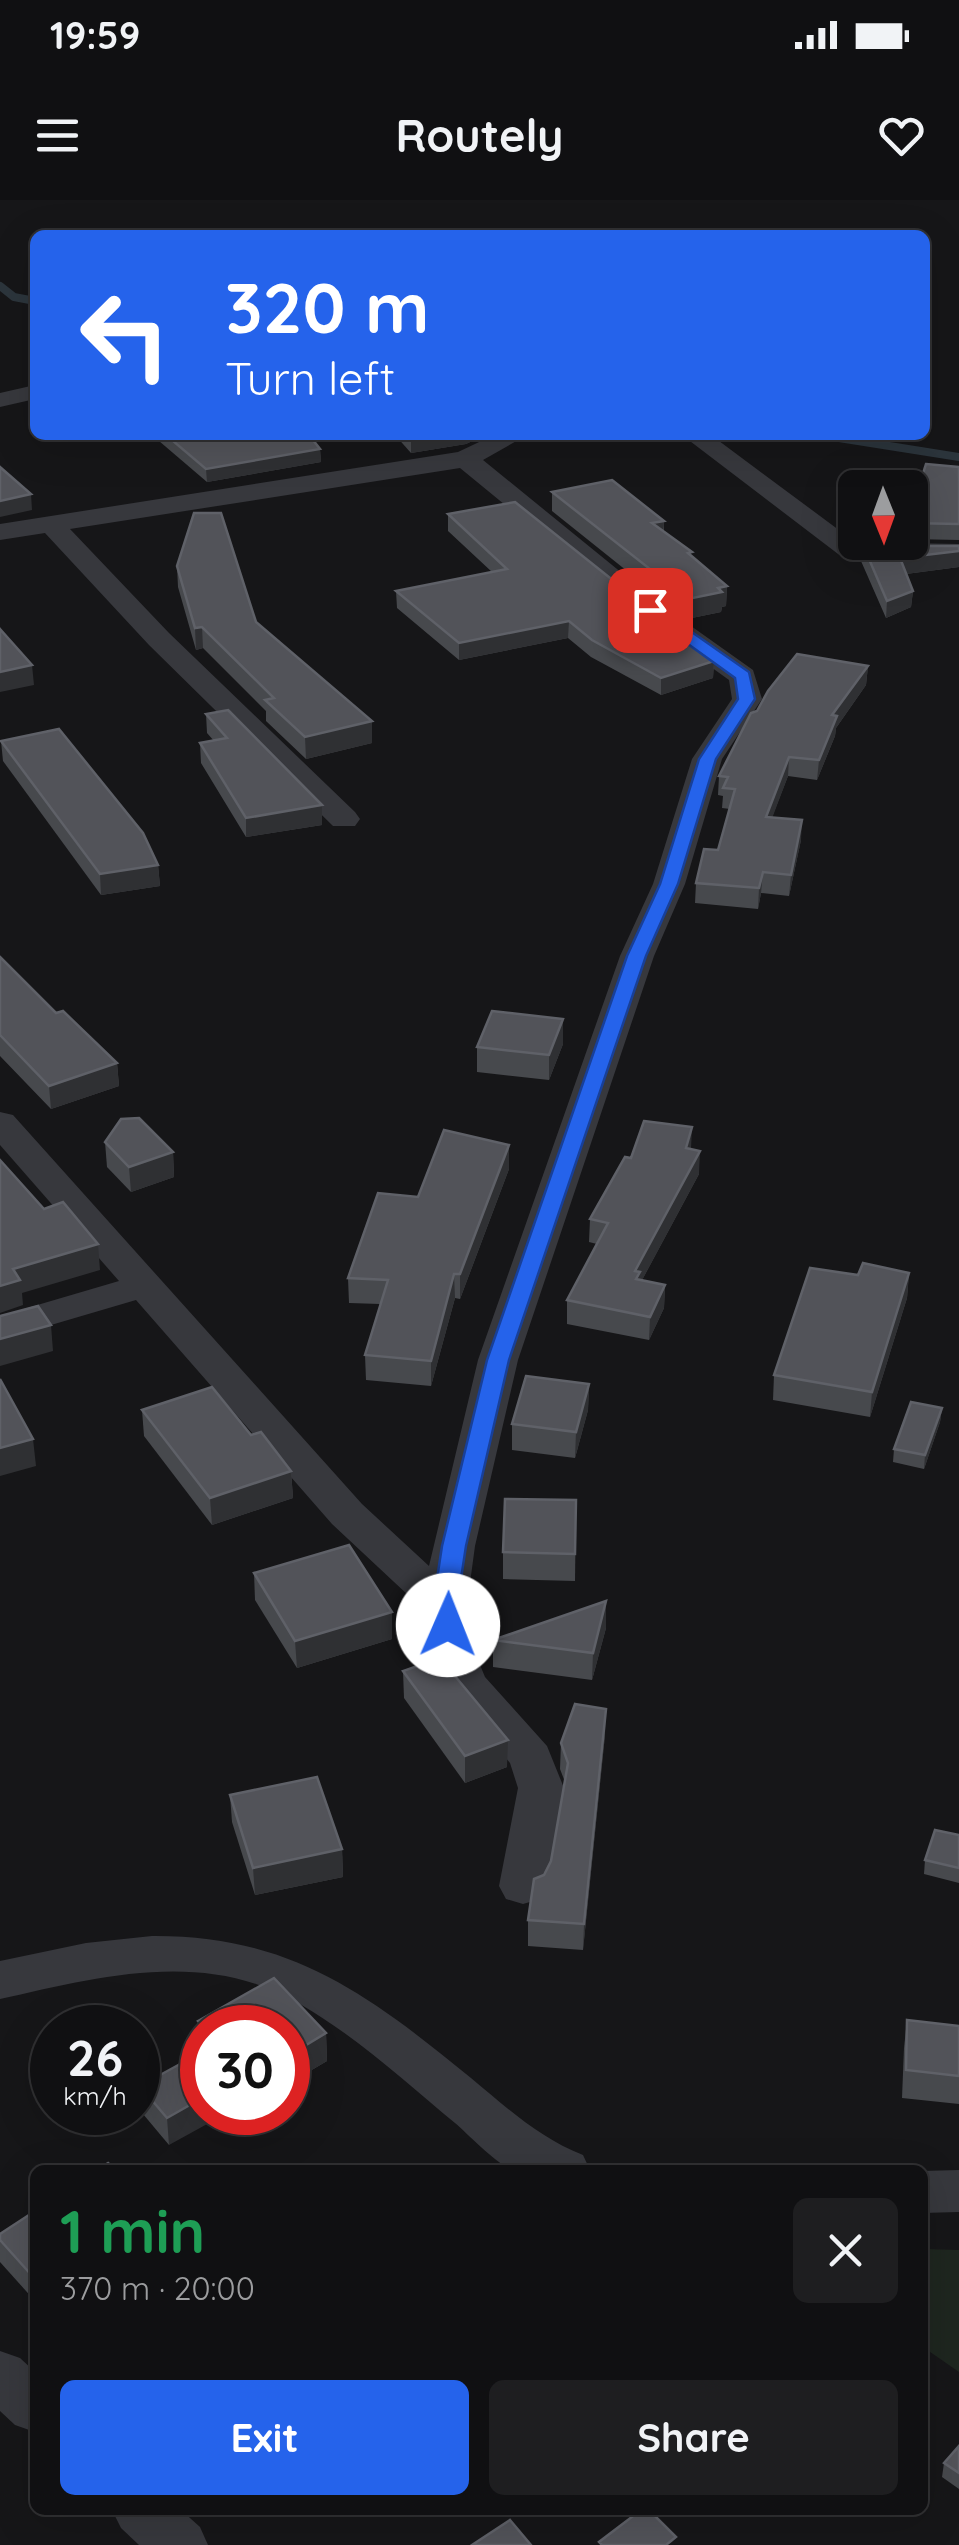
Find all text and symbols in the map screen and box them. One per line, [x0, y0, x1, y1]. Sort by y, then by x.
text: 19:59 [50, 11, 140, 59]
text: Routely [396, 107, 563, 163]
icon: menu [30, 108, 85, 163]
icon: heart [874, 108, 929, 163]
text: 320 m [225, 263, 430, 351]
icon: left [60, 270, 190, 400]
text: Turn left [225, 350, 395, 406]
north arrow [838, 470, 928, 560]
map controls [838, 470, 928, 560]
pin [608, 568, 693, 653]
icon: arrive [623, 583, 678, 638]
position arrow [396, 1573, 500, 1677]
speed limit sign: 30 [180, 2005, 310, 2135]
text: 26 [67, 2026, 123, 2089]
text: km/h [63, 2080, 127, 2111]
text: 1 min [60, 2193, 205, 2268]
button: close [793, 2198, 898, 2303]
text: 370 m · 20:00 [60, 2268, 255, 2308]
button: Exit [60, 2380, 469, 2495]
button: Share [489, 2380, 898, 2495]

